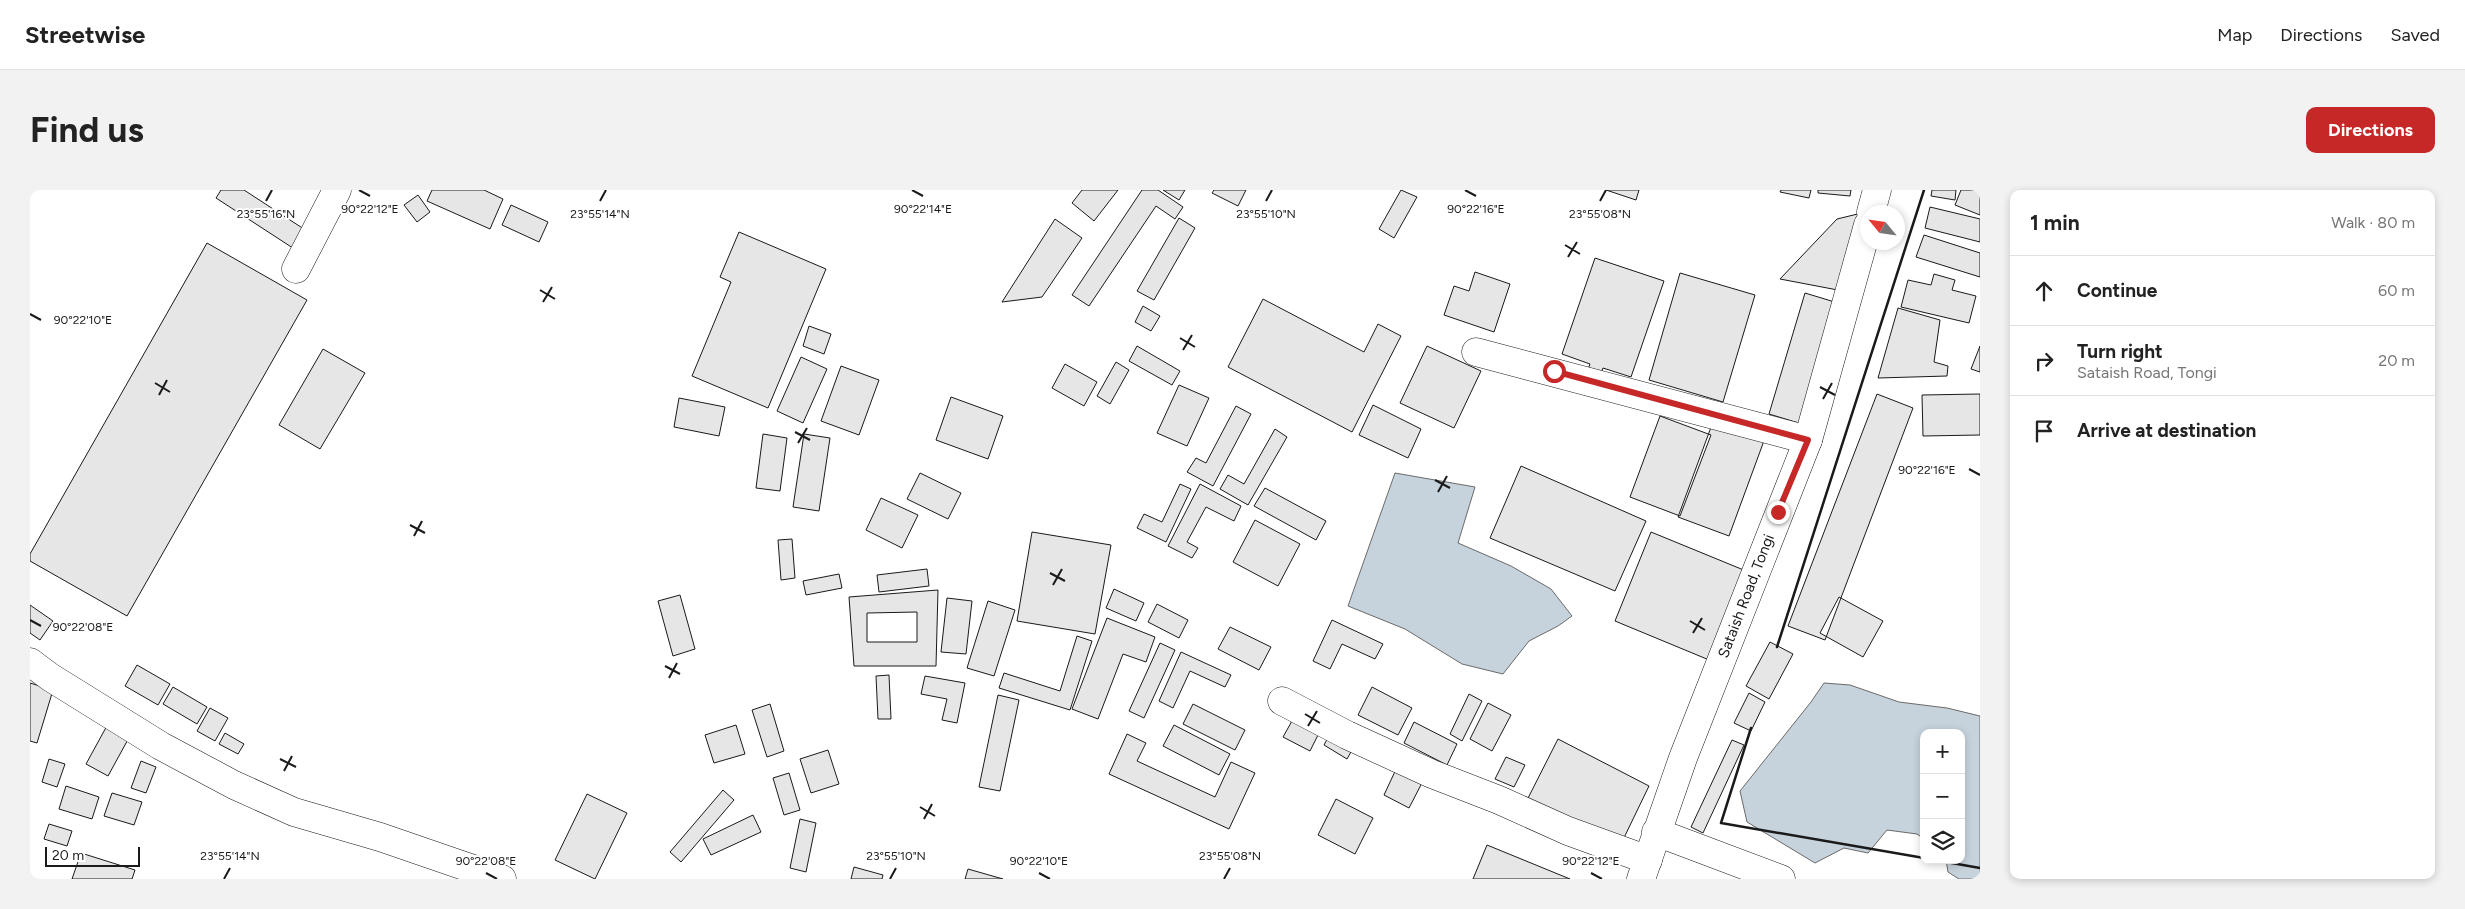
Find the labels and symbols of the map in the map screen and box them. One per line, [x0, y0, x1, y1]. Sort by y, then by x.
text: 90°22'12"E [341, 202, 399, 216]
text: 90°22'14"E [894, 202, 952, 216]
text: 90°22'16"E [1447, 202, 1505, 216]
north arrow [1860, 205, 1905, 250]
text: 23°55'16"N [237, 207, 295, 221]
text: 23°55'14"N [570, 207, 630, 221]
text: 23°55'10"N [1236, 207, 1296, 221]
text: 23°55'08"N [1569, 207, 1631, 221]
text: 90°22'10"E [54, 313, 112, 327]
route start [1543, 360, 1566, 383]
text: 90°22'16"E [1898, 463, 1956, 477]
route end [1767, 501, 1790, 524]
street label: Sataish Road, Tongi [1714, 532, 1778, 660]
text: 90°22'08"E [53, 620, 113, 634]
scale bar [45, 844, 140, 867]
text: 23°55'14"N [200, 849, 260, 863]
text: 23°55'10"N [866, 849, 926, 863]
text: 23°55'08"N [1199, 849, 1261, 863]
text: 90°22'08"E [456, 854, 516, 868]
text: 90°22'10"E [1010, 854, 1068, 868]
text: 90°22'12"E [1562, 854, 1620, 868]

